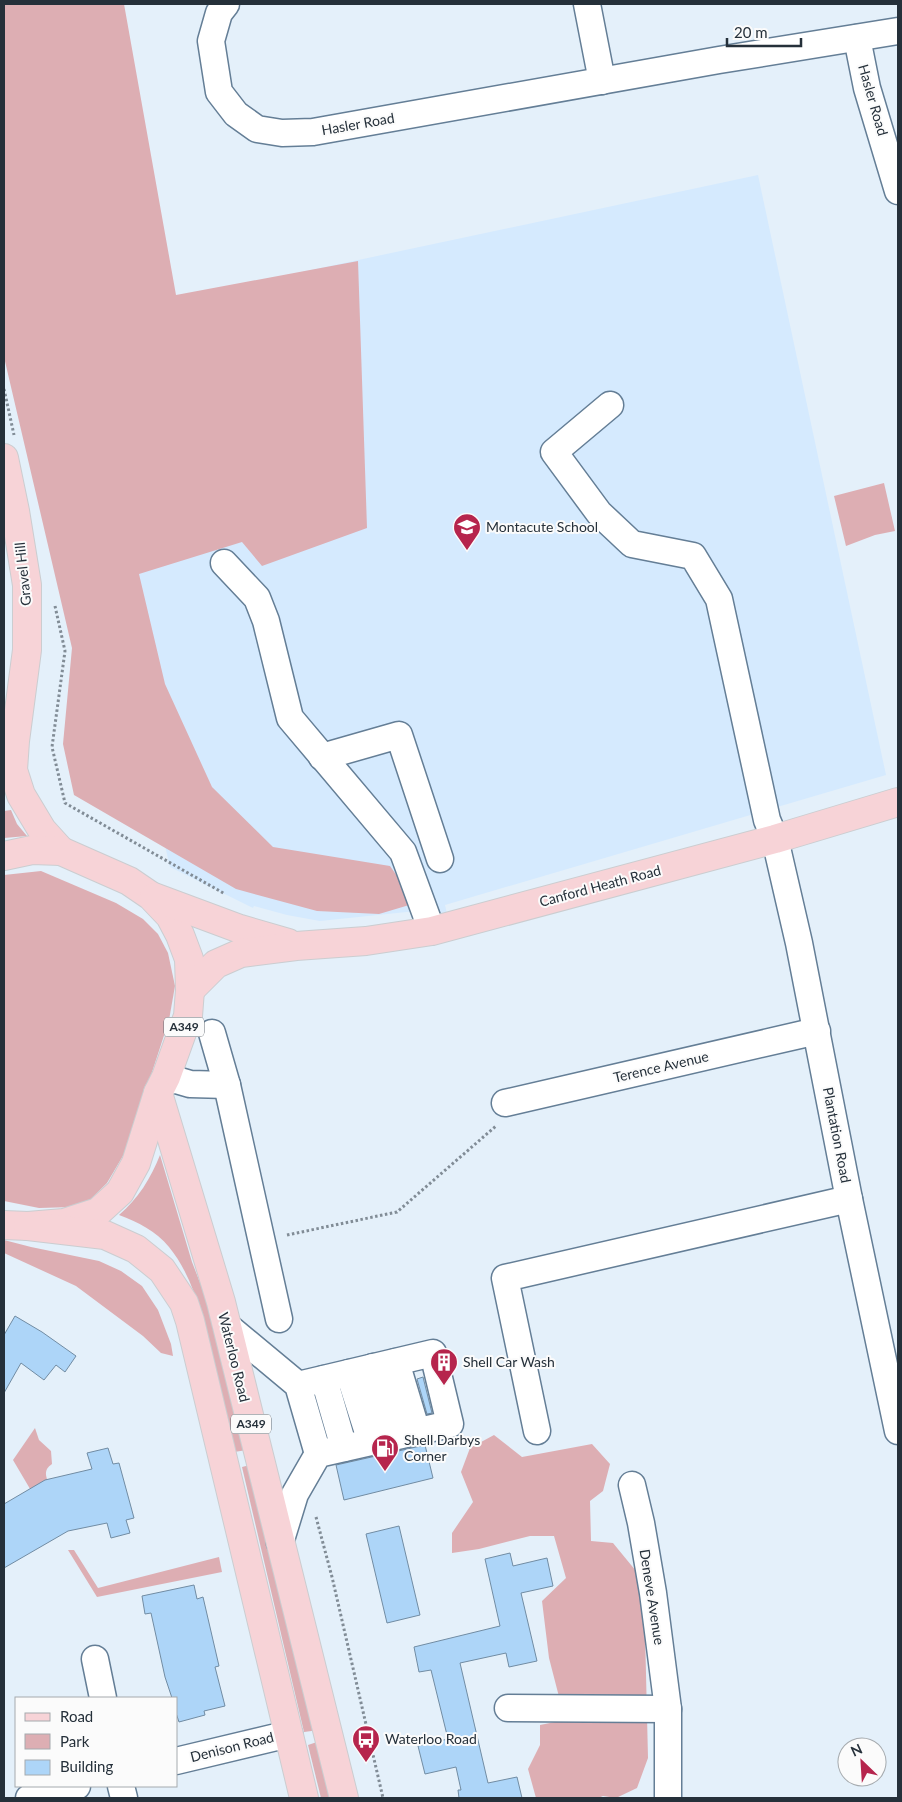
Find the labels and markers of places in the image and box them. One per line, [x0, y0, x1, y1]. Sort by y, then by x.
school or university icon: Montacute School [452, 512, 482, 551]
place label: Montacute School [486, 518, 598, 535]
building icon: Shell Car Wash [429, 1347, 459, 1386]
place label: Shell Car Wash [463, 1353, 555, 1370]
place label: Shell Darbys Corner [404, 1431, 480, 1464]
fuel station icon: Shell Darbys Corner [370, 1433, 400, 1472]
bus stop icon: Waterloo Road [351, 1724, 381, 1763]
place label: Waterloo Road [385, 1730, 477, 1747]

